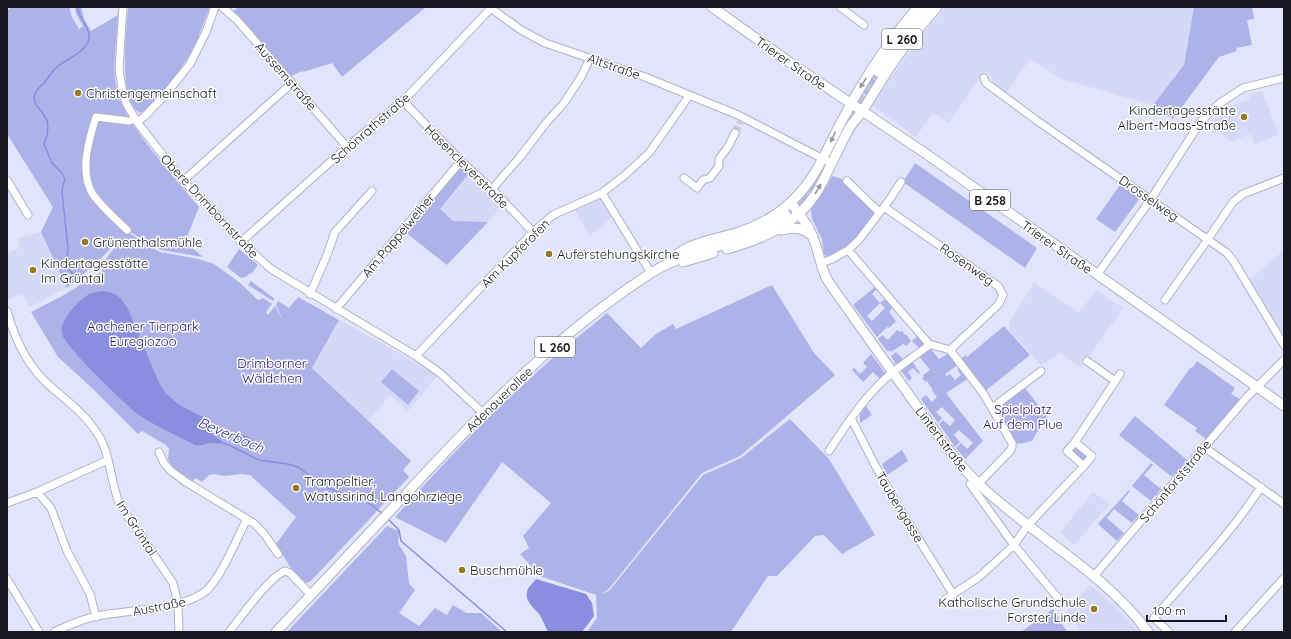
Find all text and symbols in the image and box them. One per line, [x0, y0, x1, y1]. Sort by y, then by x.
road number: L 260 [882, 29, 922, 49]
street label: Trierer Straße [753, 33, 829, 93]
street label: Aussemstraße [252, 38, 320, 114]
street label: Altstraße [586, 50, 642, 82]
one-way arrow [859, 78, 867, 88]
place label: Christengemeinschaft [86, 85, 217, 101]
marker: Christengemeinschaft [73, 88, 83, 98]
street label: Schönrathstraße [327, 89, 413, 167]
place label: Kindertagesstätte Albert-Maas-Straße [1117, 102, 1236, 133]
marker: Kindertagesstätte Albert-Maas-Straße [1239, 112, 1249, 122]
street label: Hasencleverstraße [422, 121, 512, 211]
one-way arrow [830, 132, 836, 143]
street label: Obere Drimbornstraße [158, 151, 262, 261]
street label: Drosselweg [1116, 172, 1182, 224]
one-way arrow [814, 183, 821, 195]
street label: Am Pappelweiher [358, 190, 438, 280]
road number: B 258 [970, 190, 1010, 210]
street label: Am Kupferofen [477, 215, 553, 291]
street label: Trierer Straße [1019, 217, 1095, 277]
place label: Grünenthalsmühle [93, 234, 202, 250]
marker: Grünenthalsmühle [80, 237, 90, 247]
street label: Rosenweg [937, 239, 997, 289]
place label: Auferstehungskirche [557, 246, 679, 262]
marker: Auferstehungskirche [544, 249, 554, 259]
place label: Kindertagesstätte Im Grüntal [41, 255, 148, 286]
marker: Kindertagesstätte Im Grüntal [28, 265, 38, 275]
park label: Aachener Tierpark Euregiozoo [87, 318, 199, 349]
road number: L 260 [535, 337, 575, 357]
park label: Drimborner Wäldchen [237, 355, 307, 386]
street label: Adenauerallee [462, 363, 536, 435]
park label: Spielplatz Auf dem Plue [983, 401, 1063, 432]
street label: Lintertstraße [912, 403, 972, 475]
water label: Beverbach [195, 413, 268, 457]
street label: Schönforststraße [1136, 436, 1214, 526]
street label: Taubengasse [873, 469, 927, 545]
place label: Trampeltier, Watussirind, Langohrziege [304, 473, 462, 504]
marker: Trampeltier, Watussirind, Langohrziege [291, 483, 301, 493]
street label: Im Grüntal [113, 497, 161, 559]
place label: Buschmühle [470, 562, 543, 578]
marker: Buschmühle [457, 565, 467, 575]
street label: Austraße [131, 593, 187, 619]
place label: Katholische Grundschule Forster Linde [938, 594, 1086, 625]
scale bar [1147, 597, 1226, 623]
text: 100 m [1153, 603, 1186, 618]
marker: Katholische Grundschule Forster Linde [1089, 604, 1099, 614]

